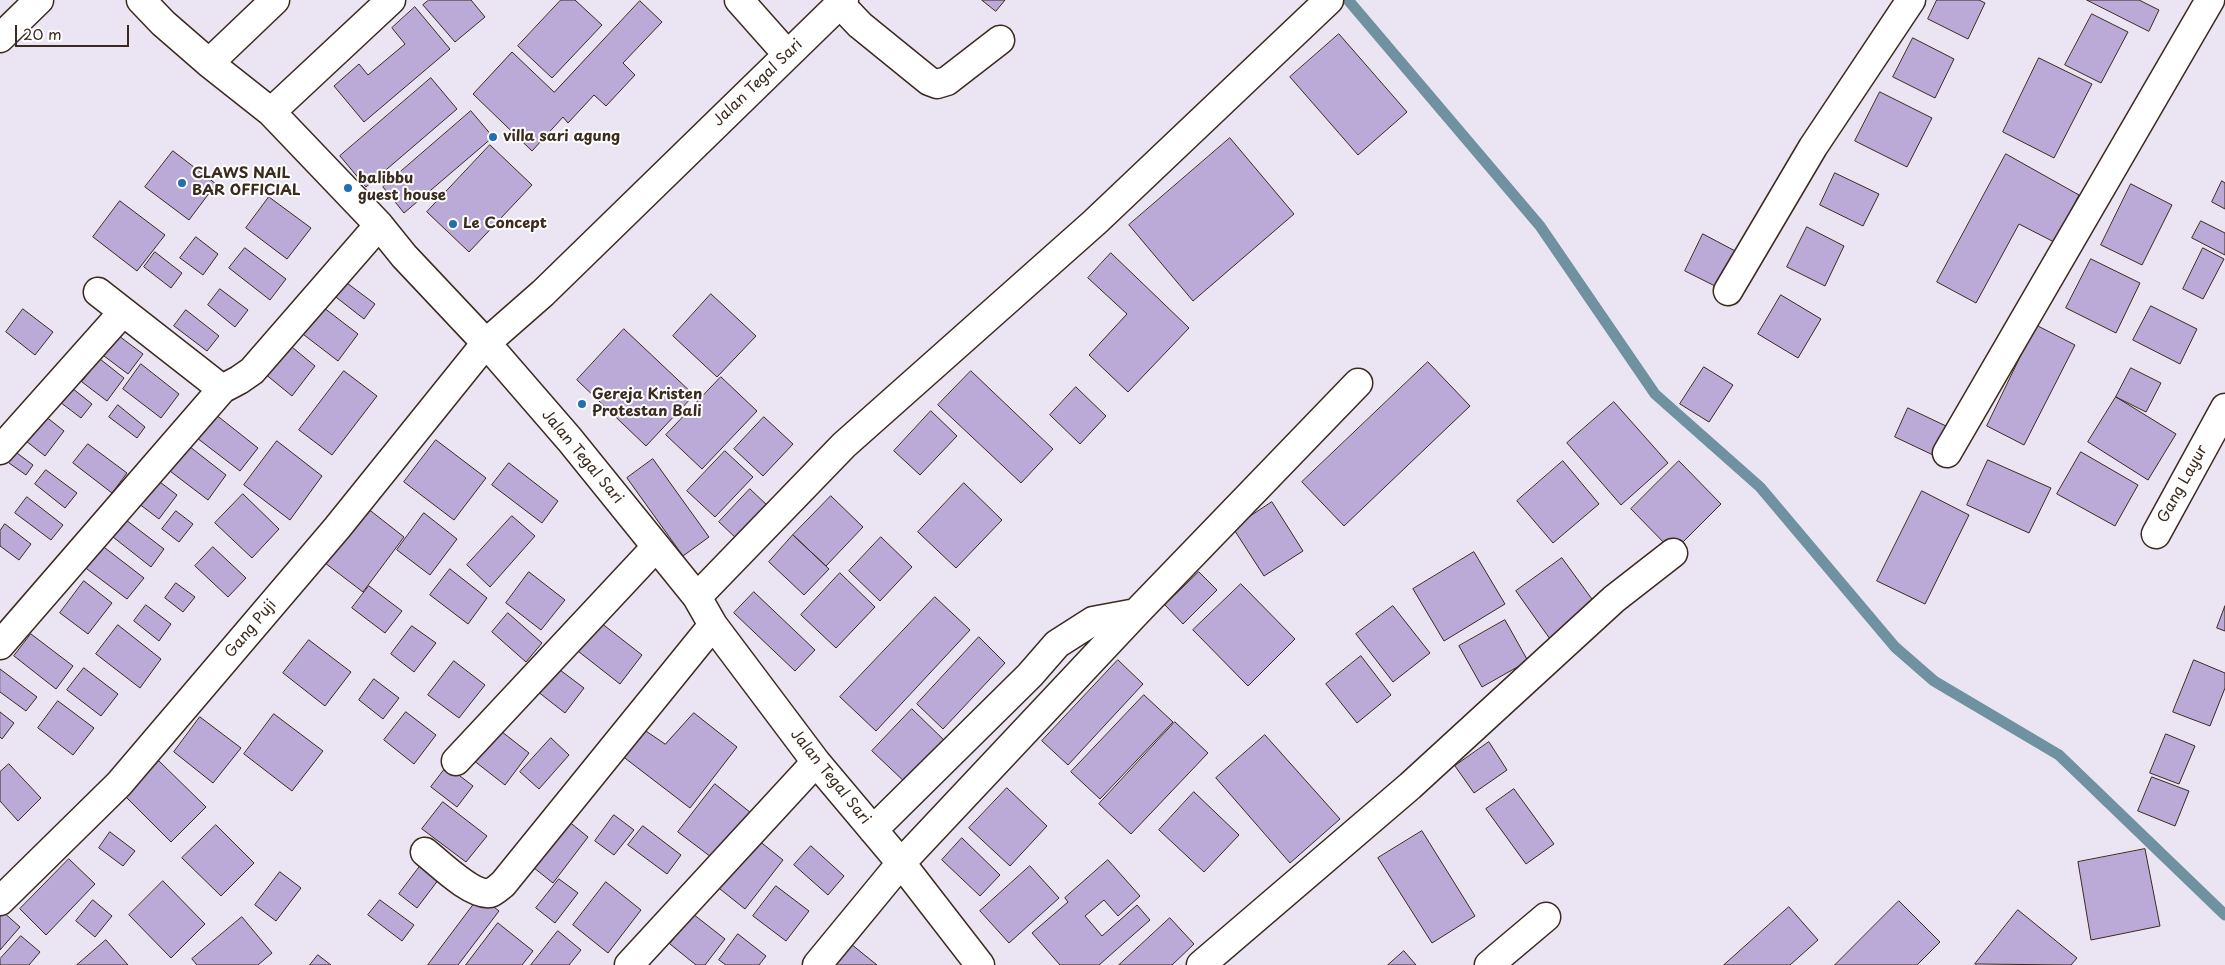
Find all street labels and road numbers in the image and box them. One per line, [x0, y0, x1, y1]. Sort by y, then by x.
street label: Jalan Tegal Sari [710, 36, 806, 130]
street label: Jalan Tegal Sari [537, 406, 627, 508]
street label: Gang Layur [2154, 442, 2212, 526]
street label: Gang Puji [221, 596, 281, 662]
street label: Jalan Tegal Sari [786, 726, 874, 828]

